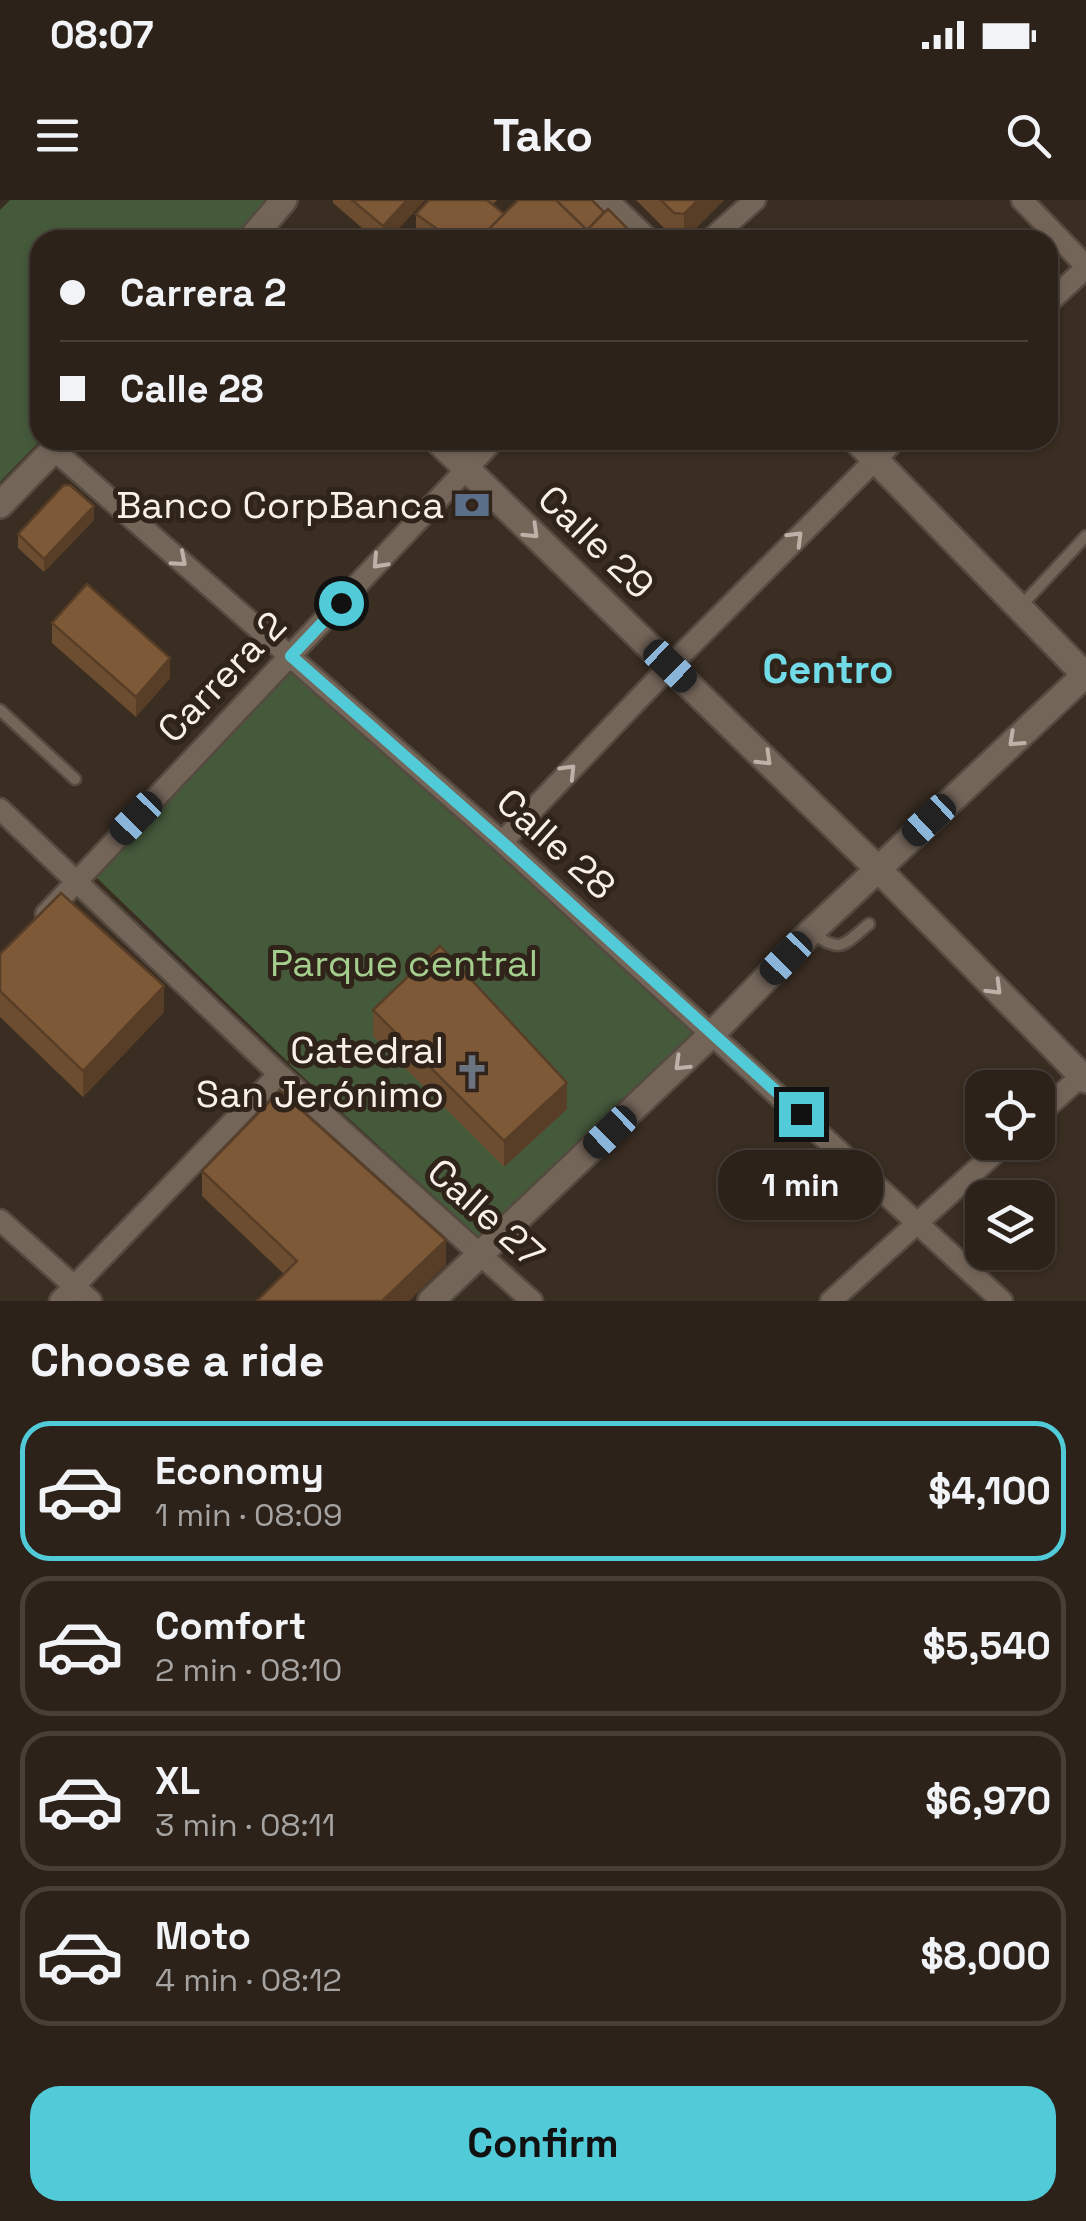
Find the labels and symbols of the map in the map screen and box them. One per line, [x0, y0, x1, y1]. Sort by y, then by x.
street label: Calle 29 [528, 475, 664, 609]
place label: Banco CorpBanca [116, 481, 444, 529]
bank icon: Banco CorpBanca [453, 486, 491, 524]
one-way arrow [521, 520, 539, 538]
one-way arrow [784, 532, 802, 550]
one-way arrow [168, 548, 187, 566]
one-way arrow [373, 550, 391, 569]
route start [319, 581, 364, 626]
street label: Carrera 2 [147, 601, 297, 753]
car [638, 634, 702, 698]
district label: Centro [763, 644, 893, 695]
one-way arrow [1008, 728, 1027, 746]
one-way arrow [753, 747, 771, 765]
one-way arrow [557, 764, 575, 783]
street label: Calle 28 [487, 778, 625, 910]
car [104, 786, 168, 850]
car [897, 789, 961, 851]
car [754, 926, 818, 990]
park label: Parque central [270, 939, 538, 987]
one-way arrow [984, 977, 1002, 995]
place label: Catedral San Jerónimo [196, 1026, 444, 1118]
one-way arrow [674, 1052, 692, 1070]
church icon: Catedral San Jerónimo [453, 1053, 491, 1091]
route end [779, 1092, 824, 1137]
car [578, 1100, 642, 1164]
street label: Calle 27 [417, 1148, 555, 1278]
callout: 1 min [718, 1149, 884, 1219]

